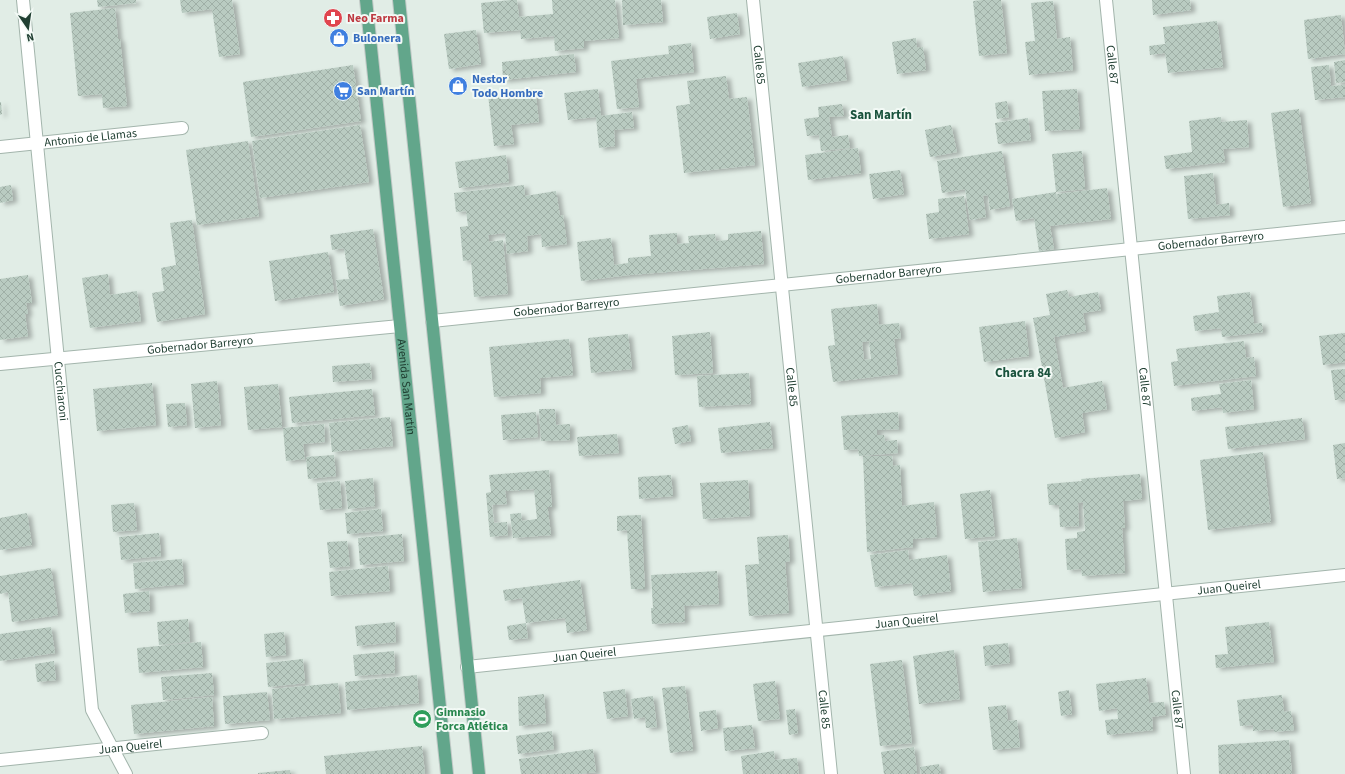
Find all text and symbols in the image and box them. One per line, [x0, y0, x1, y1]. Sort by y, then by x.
pharmacy icon: Neo Farma [322, 7, 344, 29]
north arrow [8, 8, 48, 48]
place label: Neo Farma [347, 10, 404, 27]
shop icon: Bulonera [328, 27, 350, 49]
text: N [25, 29, 35, 45]
place label: Bulonera [353, 30, 401, 47]
street label: Calle 85 [749, 44, 770, 85]
street label: Calle 87 [1102, 44, 1123, 85]
place label: Nestor Todo Hombre [472, 71, 543, 102]
shop icon: Nestor Todo Hombre [447, 75, 469, 97]
supermarket icon: San Martín [332, 80, 354, 102]
place label: San Martín [357, 83, 414, 100]
district label: San Martín [850, 106, 912, 124]
street label: Antonio de Llamas [43, 124, 138, 151]
street label: Gobernador Barreyro [1157, 227, 1265, 255]
street label: Gobernador Barreyro [835, 260, 942, 288]
street label: Gobernador Barreyro [512, 293, 620, 321]
street label: Gobernador Barreyro [146, 331, 254, 358]
street label: Avenida San Martín [393, 338, 420, 436]
street label: Cucchiaroni [50, 361, 72, 422]
district label: Chacra 84 [995, 364, 1051, 382]
street label: Calle 85 [782, 367, 802, 407]
street label: Calle 87 [1135, 367, 1155, 407]
street label: Juan Queirel [1196, 575, 1261, 599]
street label: Juan Queirel [874, 609, 939, 633]
street label: Juan Queirel [552, 643, 617, 666]
street label: Calle 85 [814, 689, 835, 730]
street label: Calle 87 [1167, 689, 1188, 730]
place label: Gimnasio Forca Atlética [436, 704, 508, 735]
sports icon: Gimnasio Forca Atlética [411, 708, 433, 730]
street label: Juan Queirel [98, 735, 163, 758]

